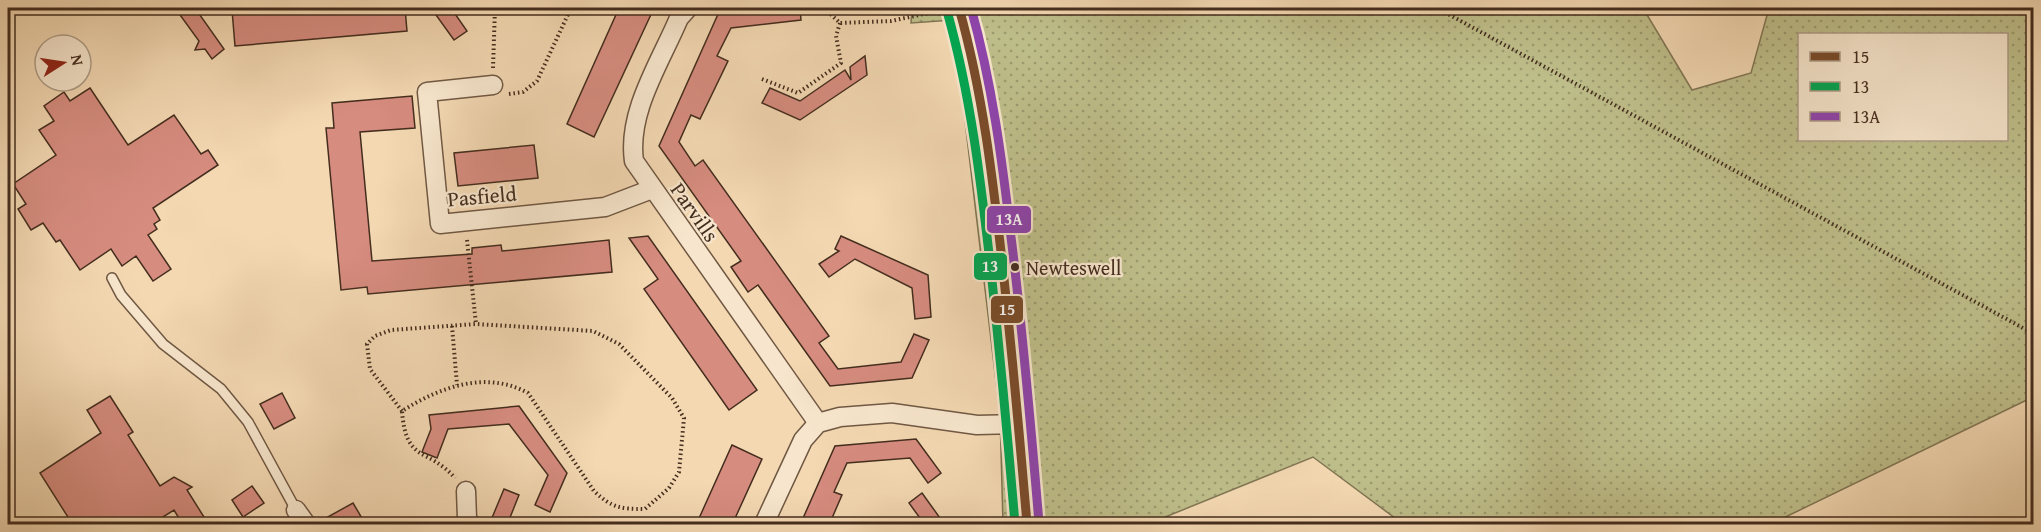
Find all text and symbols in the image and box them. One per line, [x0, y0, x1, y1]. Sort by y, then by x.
north arrow [33, 33, 93, 93]
legend [1798, 33, 2008, 141]
text: 15 [1852, 43, 1869, 70]
text: N [65, 52, 91, 68]
text: 13 [1852, 73, 1869, 100]
text: 13A [1852, 103, 1880, 130]
street label: Parvills [663, 176, 727, 248]
street label: Pasfield [446, 177, 519, 214]
line badge: 13A [986, 205, 1032, 234]
text: 13A [996, 207, 1023, 231]
line badge: 13 [973, 252, 1008, 281]
place label: Newteswell [1026, 253, 1122, 282]
text: 13 [982, 254, 998, 278]
marker: Newteswell [1009, 261, 1021, 273]
line badge: 15 [990, 295, 1024, 324]
text: 15 [999, 297, 1015, 321]

